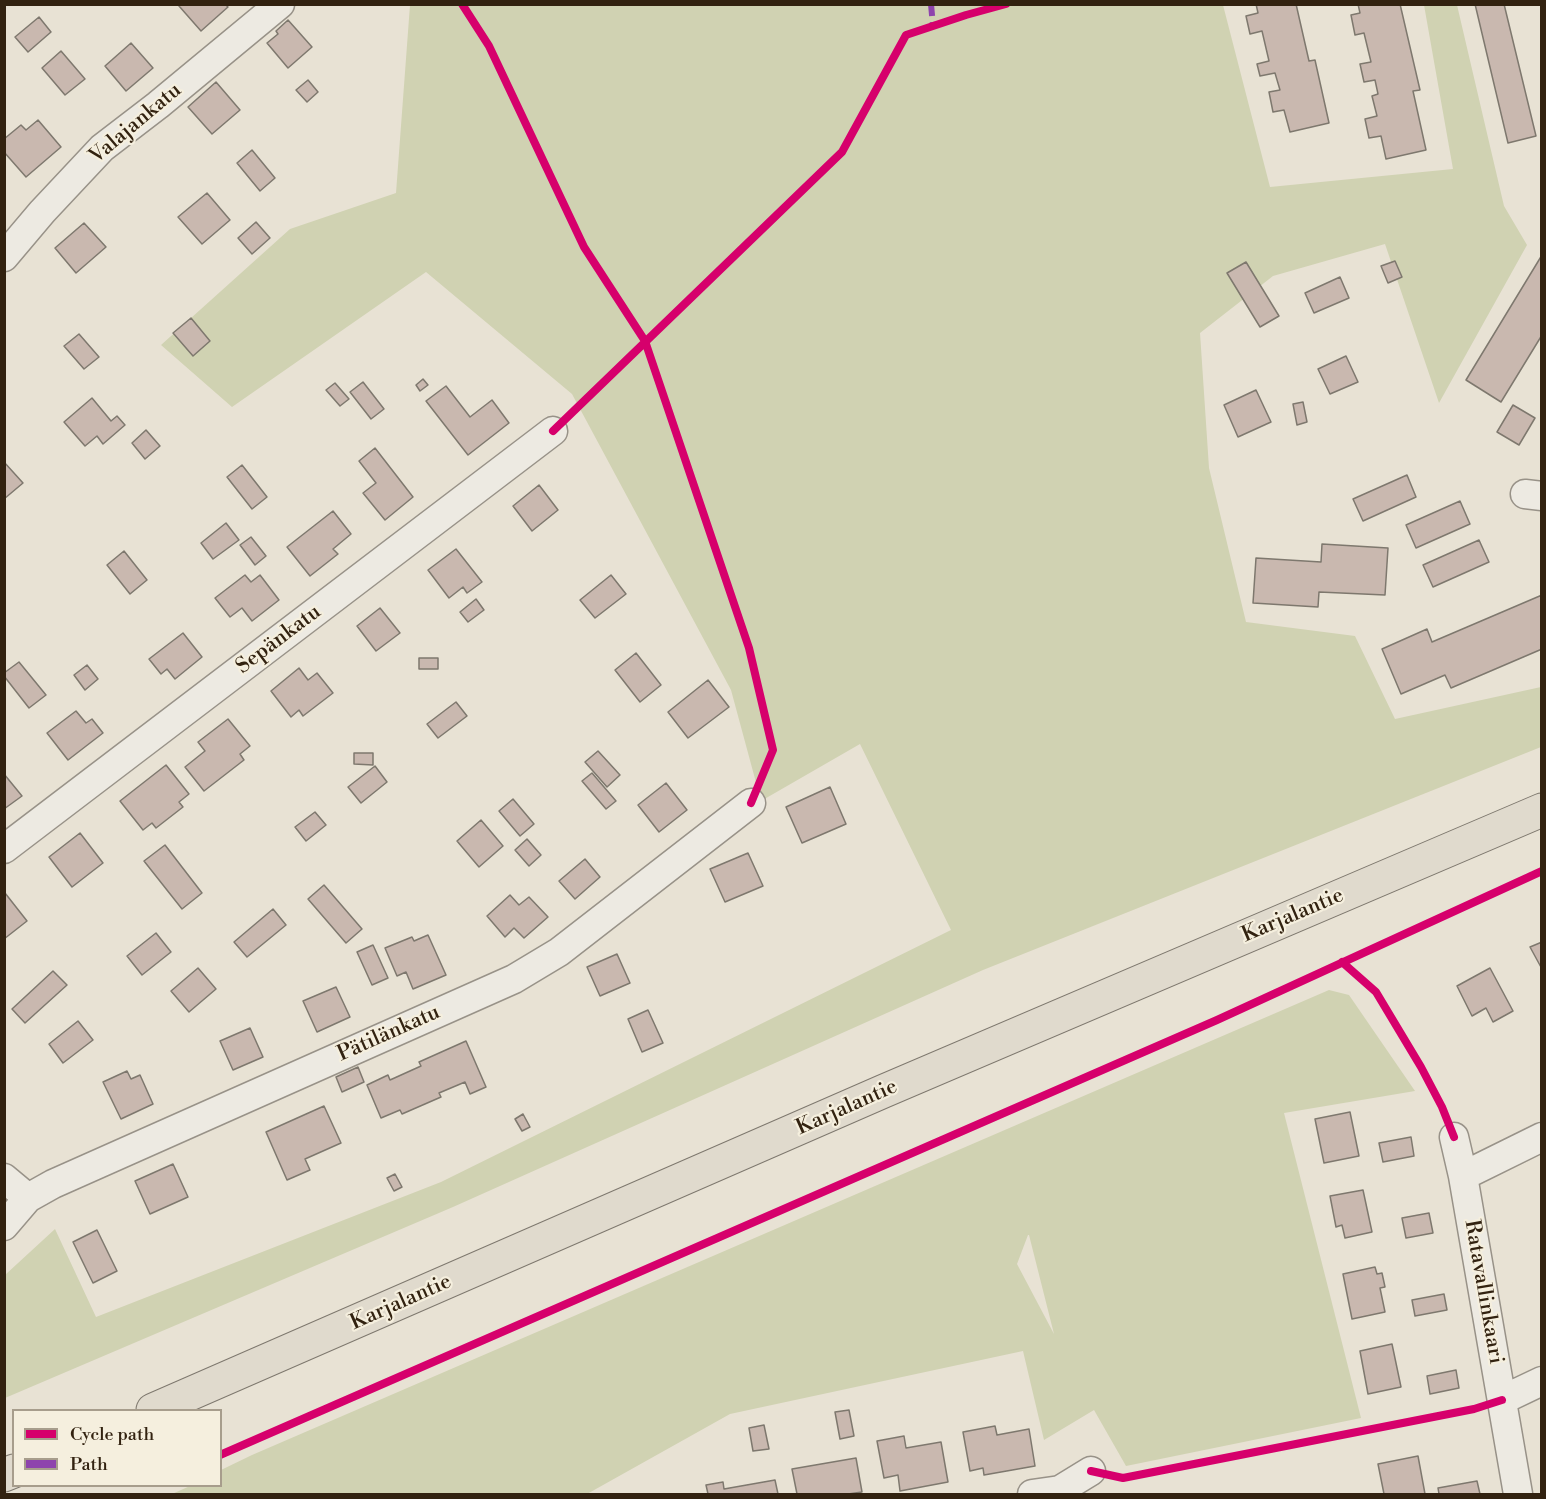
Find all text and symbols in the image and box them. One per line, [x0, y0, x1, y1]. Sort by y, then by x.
street label: Valajankatu [85, 78, 187, 170]
street label: Sepänkatu [232, 600, 326, 680]
street label: Karjalantie [1238, 883, 1348, 949]
street label: Pätilänkatu [334, 1000, 444, 1068]
street label: Karjalantie [792, 1074, 902, 1142]
street label: Ratavallinkaari [1458, 1218, 1508, 1366]
street label: Karjalantie [346, 1269, 456, 1337]
legend [12, 1409, 222, 1487]
text: Cycle path [70, 1423, 154, 1446]
text: Path [70, 1453, 108, 1476]

